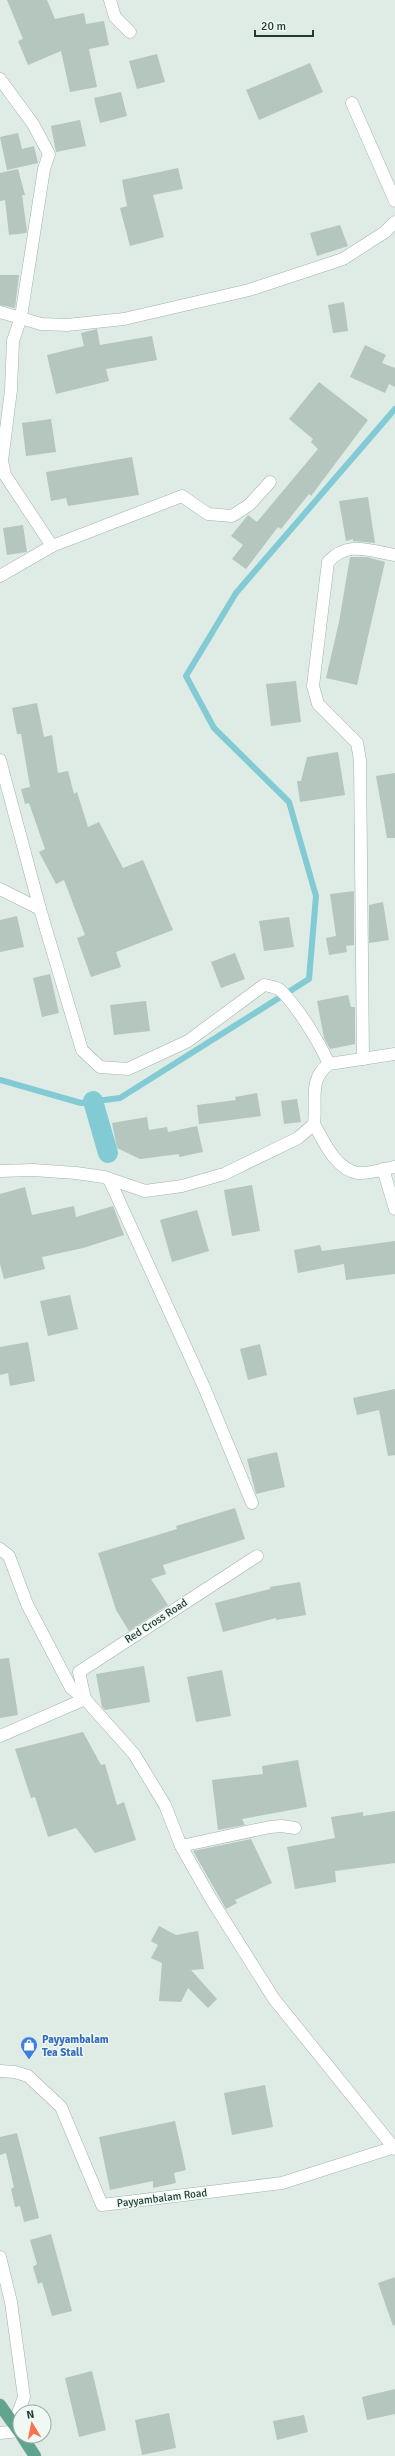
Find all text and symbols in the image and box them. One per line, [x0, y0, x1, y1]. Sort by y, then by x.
scale bar [255, 12, 313, 38]
text: 20 m [261, 19, 286, 34]
street label: Red Cross Road [122, 1596, 190, 1646]
place label: Payyambalam Tea Stall [42, 2033, 109, 2059]
shop icon: Payyambalam Tea Stall [19, 2035, 39, 2060]
street label: Payyambalam Road [116, 2186, 208, 2210]
north arrow [12, 2404, 52, 2444]
text: N [25, 2408, 35, 2422]

